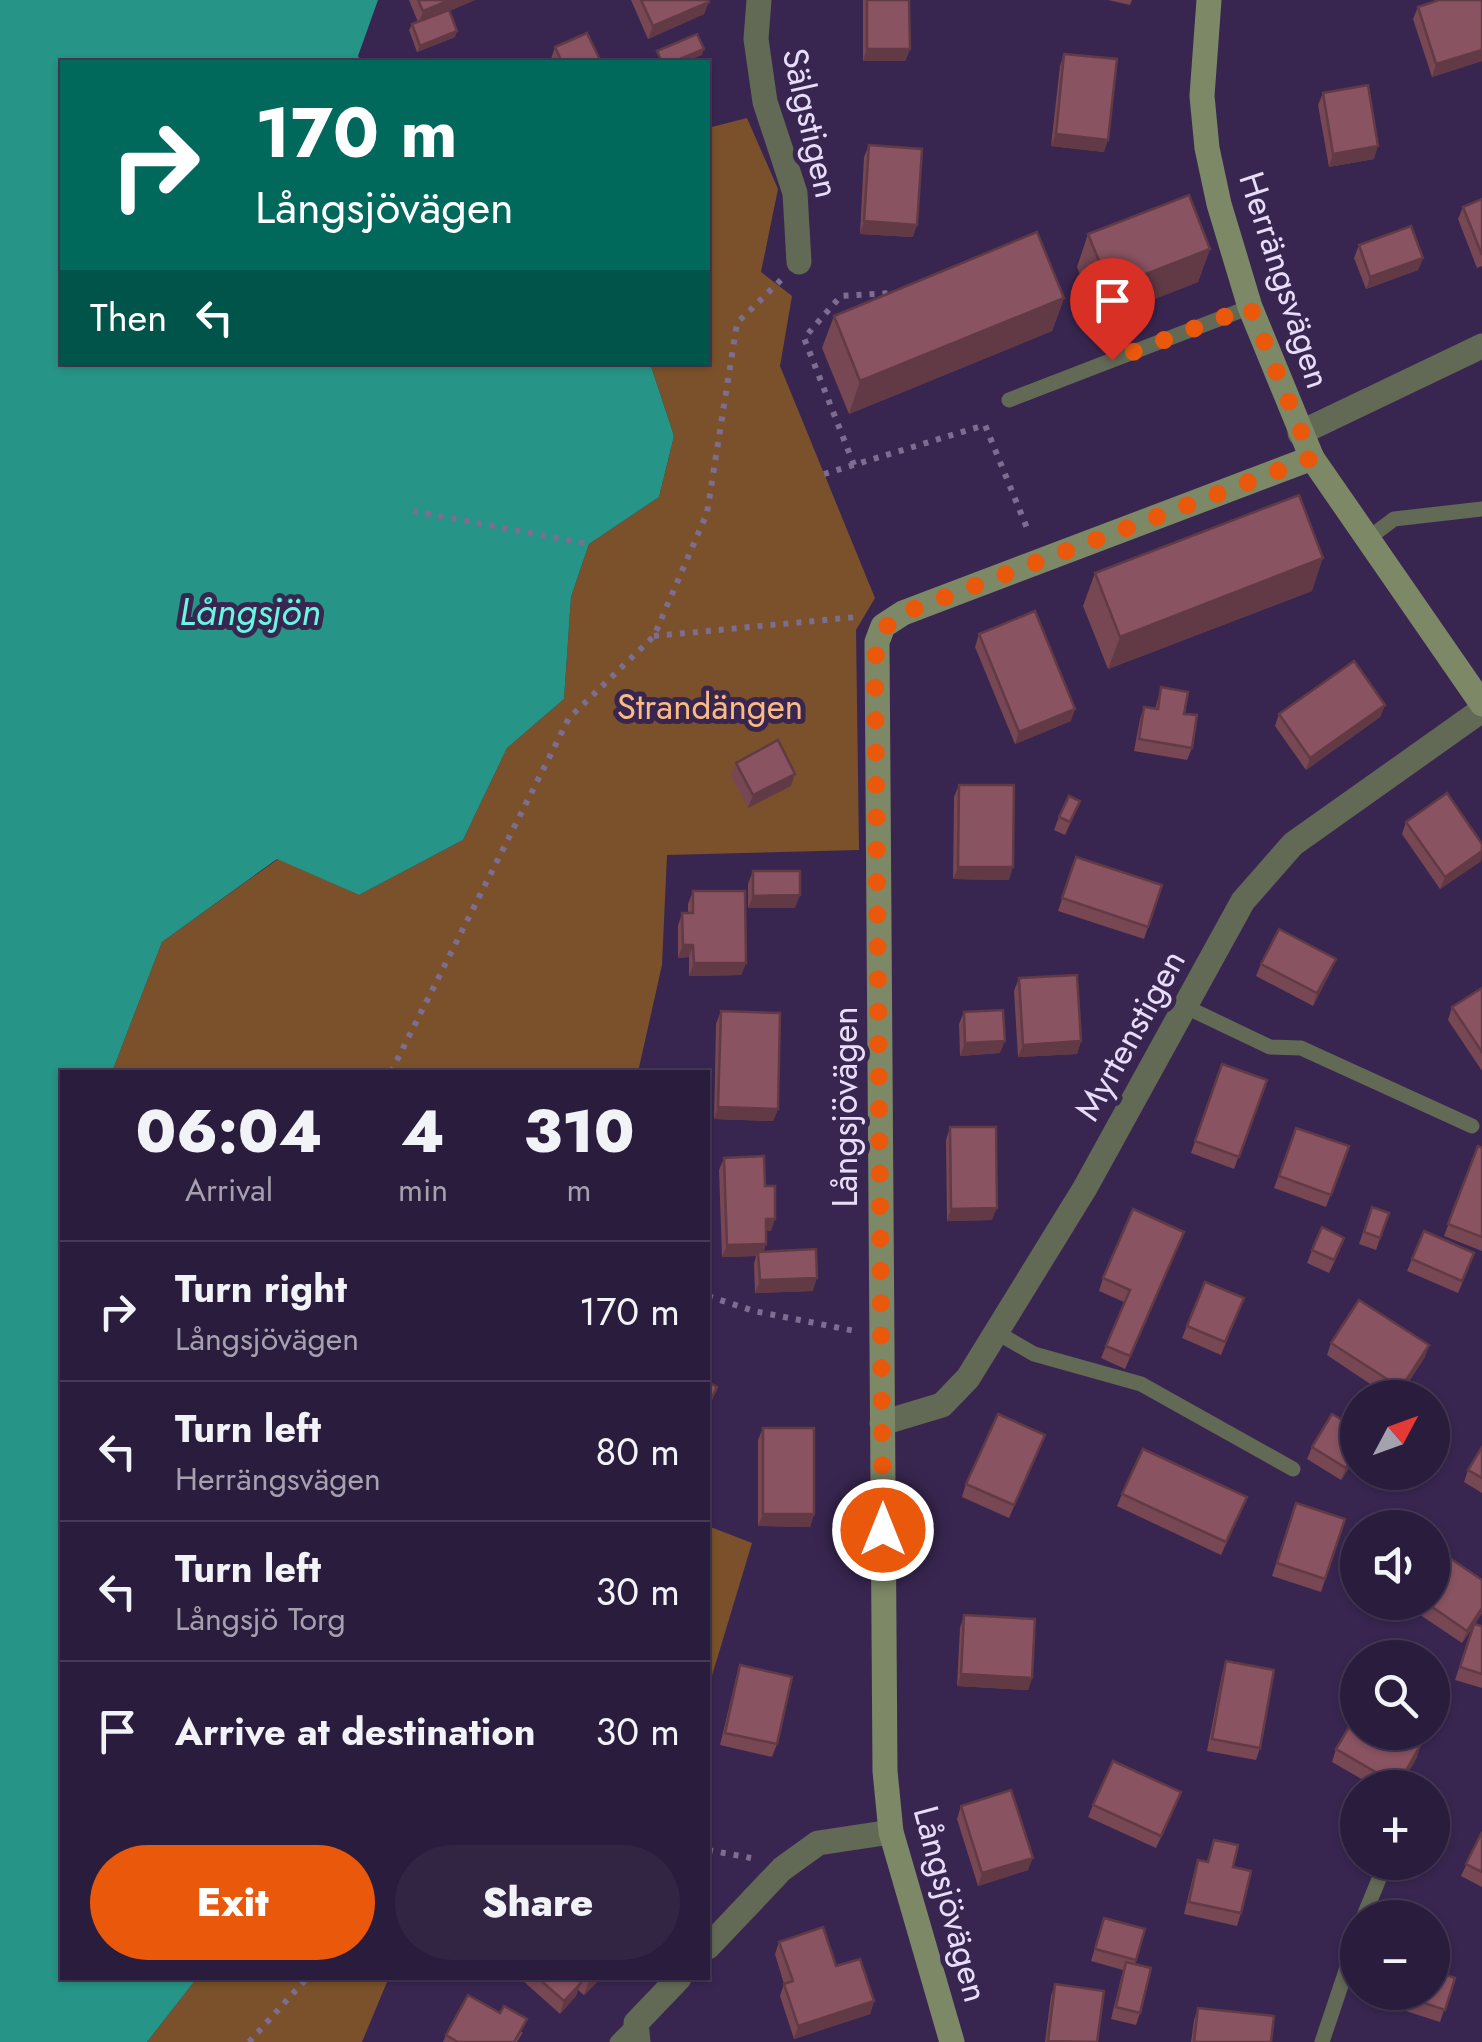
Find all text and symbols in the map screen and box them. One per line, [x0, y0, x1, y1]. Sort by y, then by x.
street label: Sälgstigen [770, 43, 852, 203]
text: 170 m [255, 82, 458, 183]
icon: right [90, 100, 220, 230]
street label: Herrängsvägen [1226, 165, 1344, 395]
text: Långsjövägen [255, 175, 514, 240]
pin [1070, 258, 1155, 361]
icon: arrive [1085, 273, 1140, 328]
text: Then [90, 290, 167, 345]
icon: left [187, 290, 242, 345]
water label: Långsjön [179, 584, 321, 639]
park label: Strandängen [617, 682, 803, 732]
street label: Myrtenstigen [1062, 940, 1198, 1130]
street label: Långsjövägen [820, 1006, 870, 1208]
text: 06:04 [135, 1088, 323, 1175]
text: 4 [401, 1088, 445, 1175]
text: 310 [524, 1088, 635, 1175]
text: Arrival [185, 1167, 273, 1213]
text: min [398, 1167, 448, 1213]
text: m [567, 1167, 592, 1213]
text: Turn right [175, 1261, 347, 1316]
icon: right [90, 1284, 145, 1339]
text: 170 m [579, 1284, 680, 1339]
text: Långsjövägen [175, 1316, 359, 1362]
north arrow [1340, 1380, 1450, 1490]
map controls [1340, 1380, 1450, 2010]
text: Turn left [175, 1401, 321, 1456]
icon: left [90, 1424, 145, 1479]
text: 80 m [595, 1424, 680, 1479]
text: Herrängsvägen [175, 1456, 381, 1502]
position arrow [831, 1478, 935, 1582]
button: sound [1340, 1510, 1450, 1620]
text: Turn left [175, 1541, 321, 1596]
icon: left [90, 1564, 145, 1619]
text: 30 m [595, 1564, 680, 1619]
text: Långsjö Torg [175, 1596, 346, 1642]
button: search [1340, 1640, 1450, 1750]
icon: arrive [90, 1704, 145, 1759]
text: Arrive at destination [175, 1704, 536, 1759]
text: 30 m [595, 1704, 680, 1759]
button: + [1340, 1770, 1450, 1880]
street label: Långsjövägen [901, 1800, 1001, 2008]
button: Exit [90, 1845, 375, 1960]
button: Share [395, 1845, 680, 1960]
button: − [1340, 1900, 1450, 2010]

